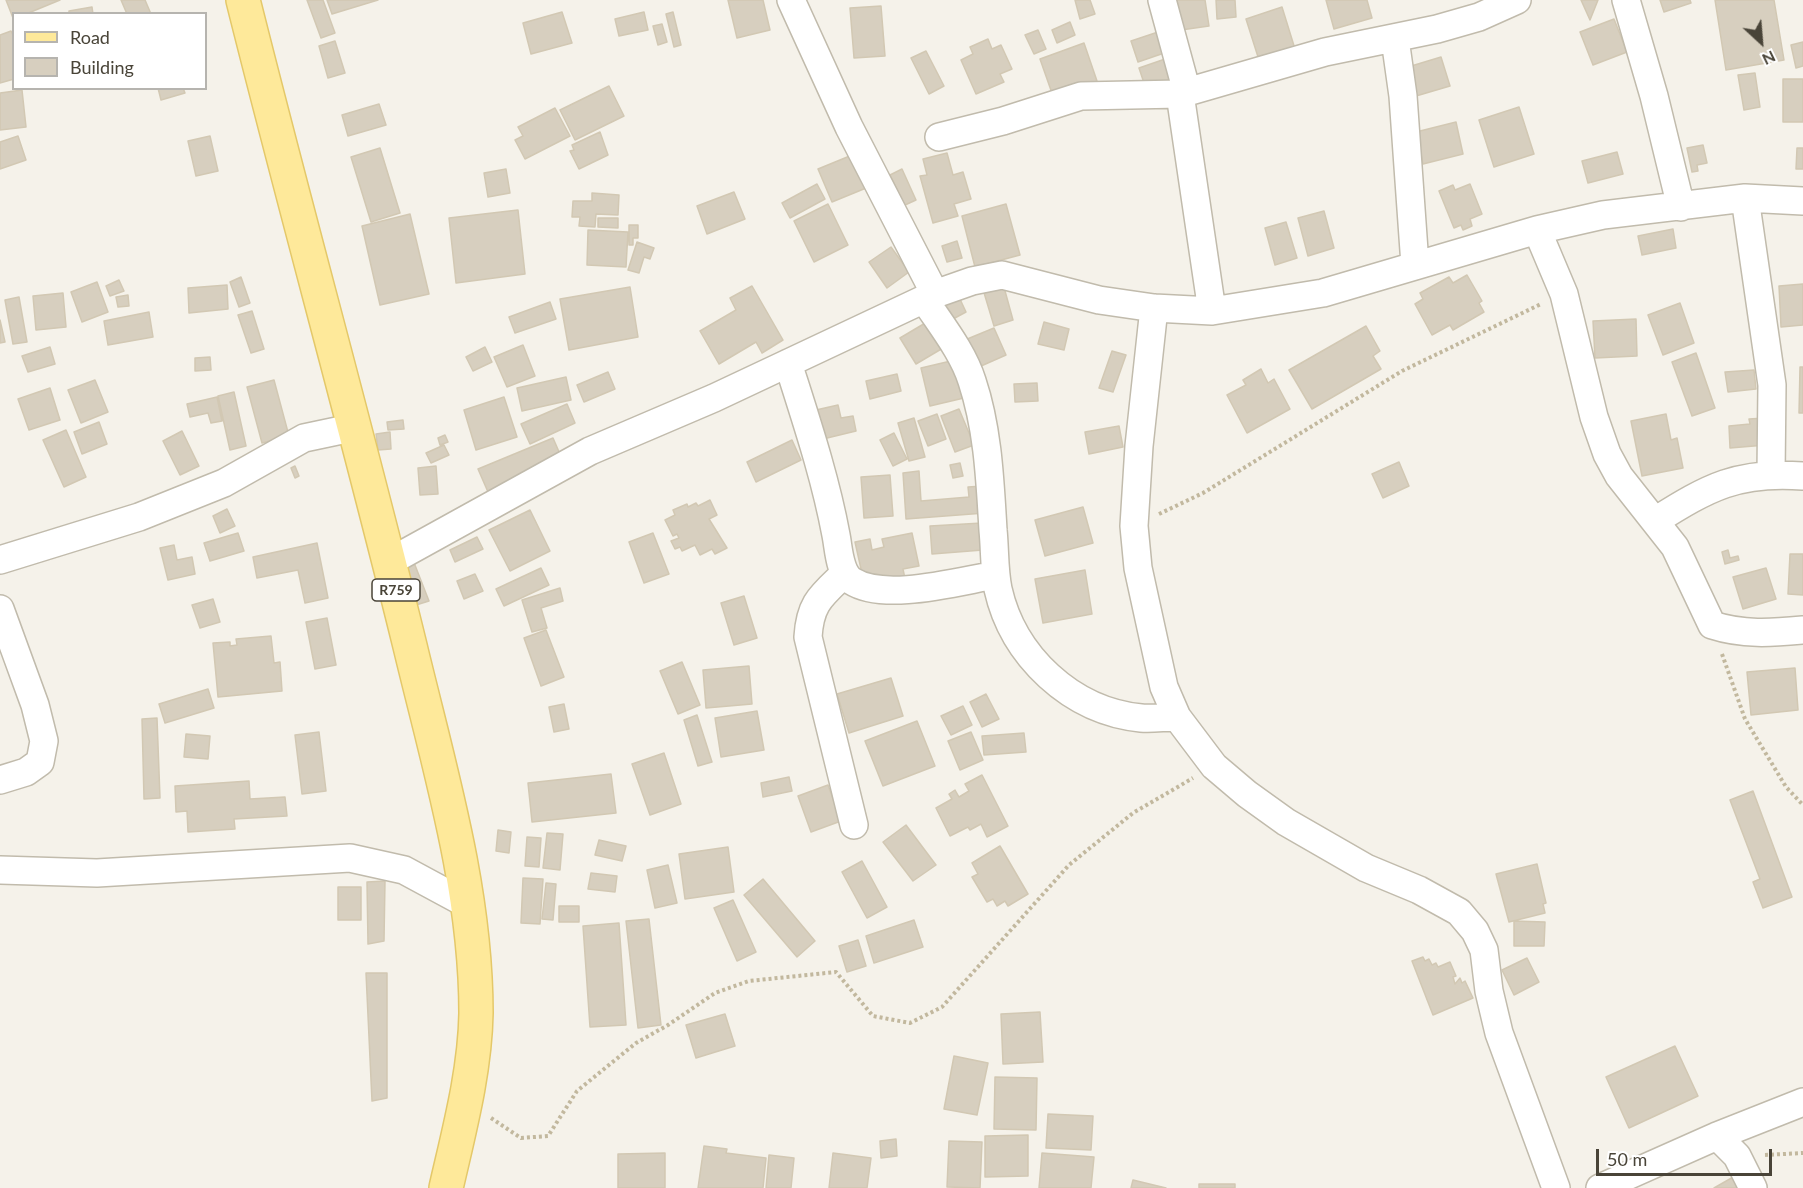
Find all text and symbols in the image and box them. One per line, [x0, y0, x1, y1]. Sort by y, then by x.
legend [12, 12, 207, 90]
north arrow [1731, 12, 1791, 72]
text: Road [70, 26, 110, 48]
text: N [1759, 47, 1779, 70]
text: Building [70, 56, 134, 78]
road number: R759 [372, 579, 420, 601]
scale bar [1599, 1137, 1774, 1175]
text: 50 m [1607, 1148, 1647, 1170]

